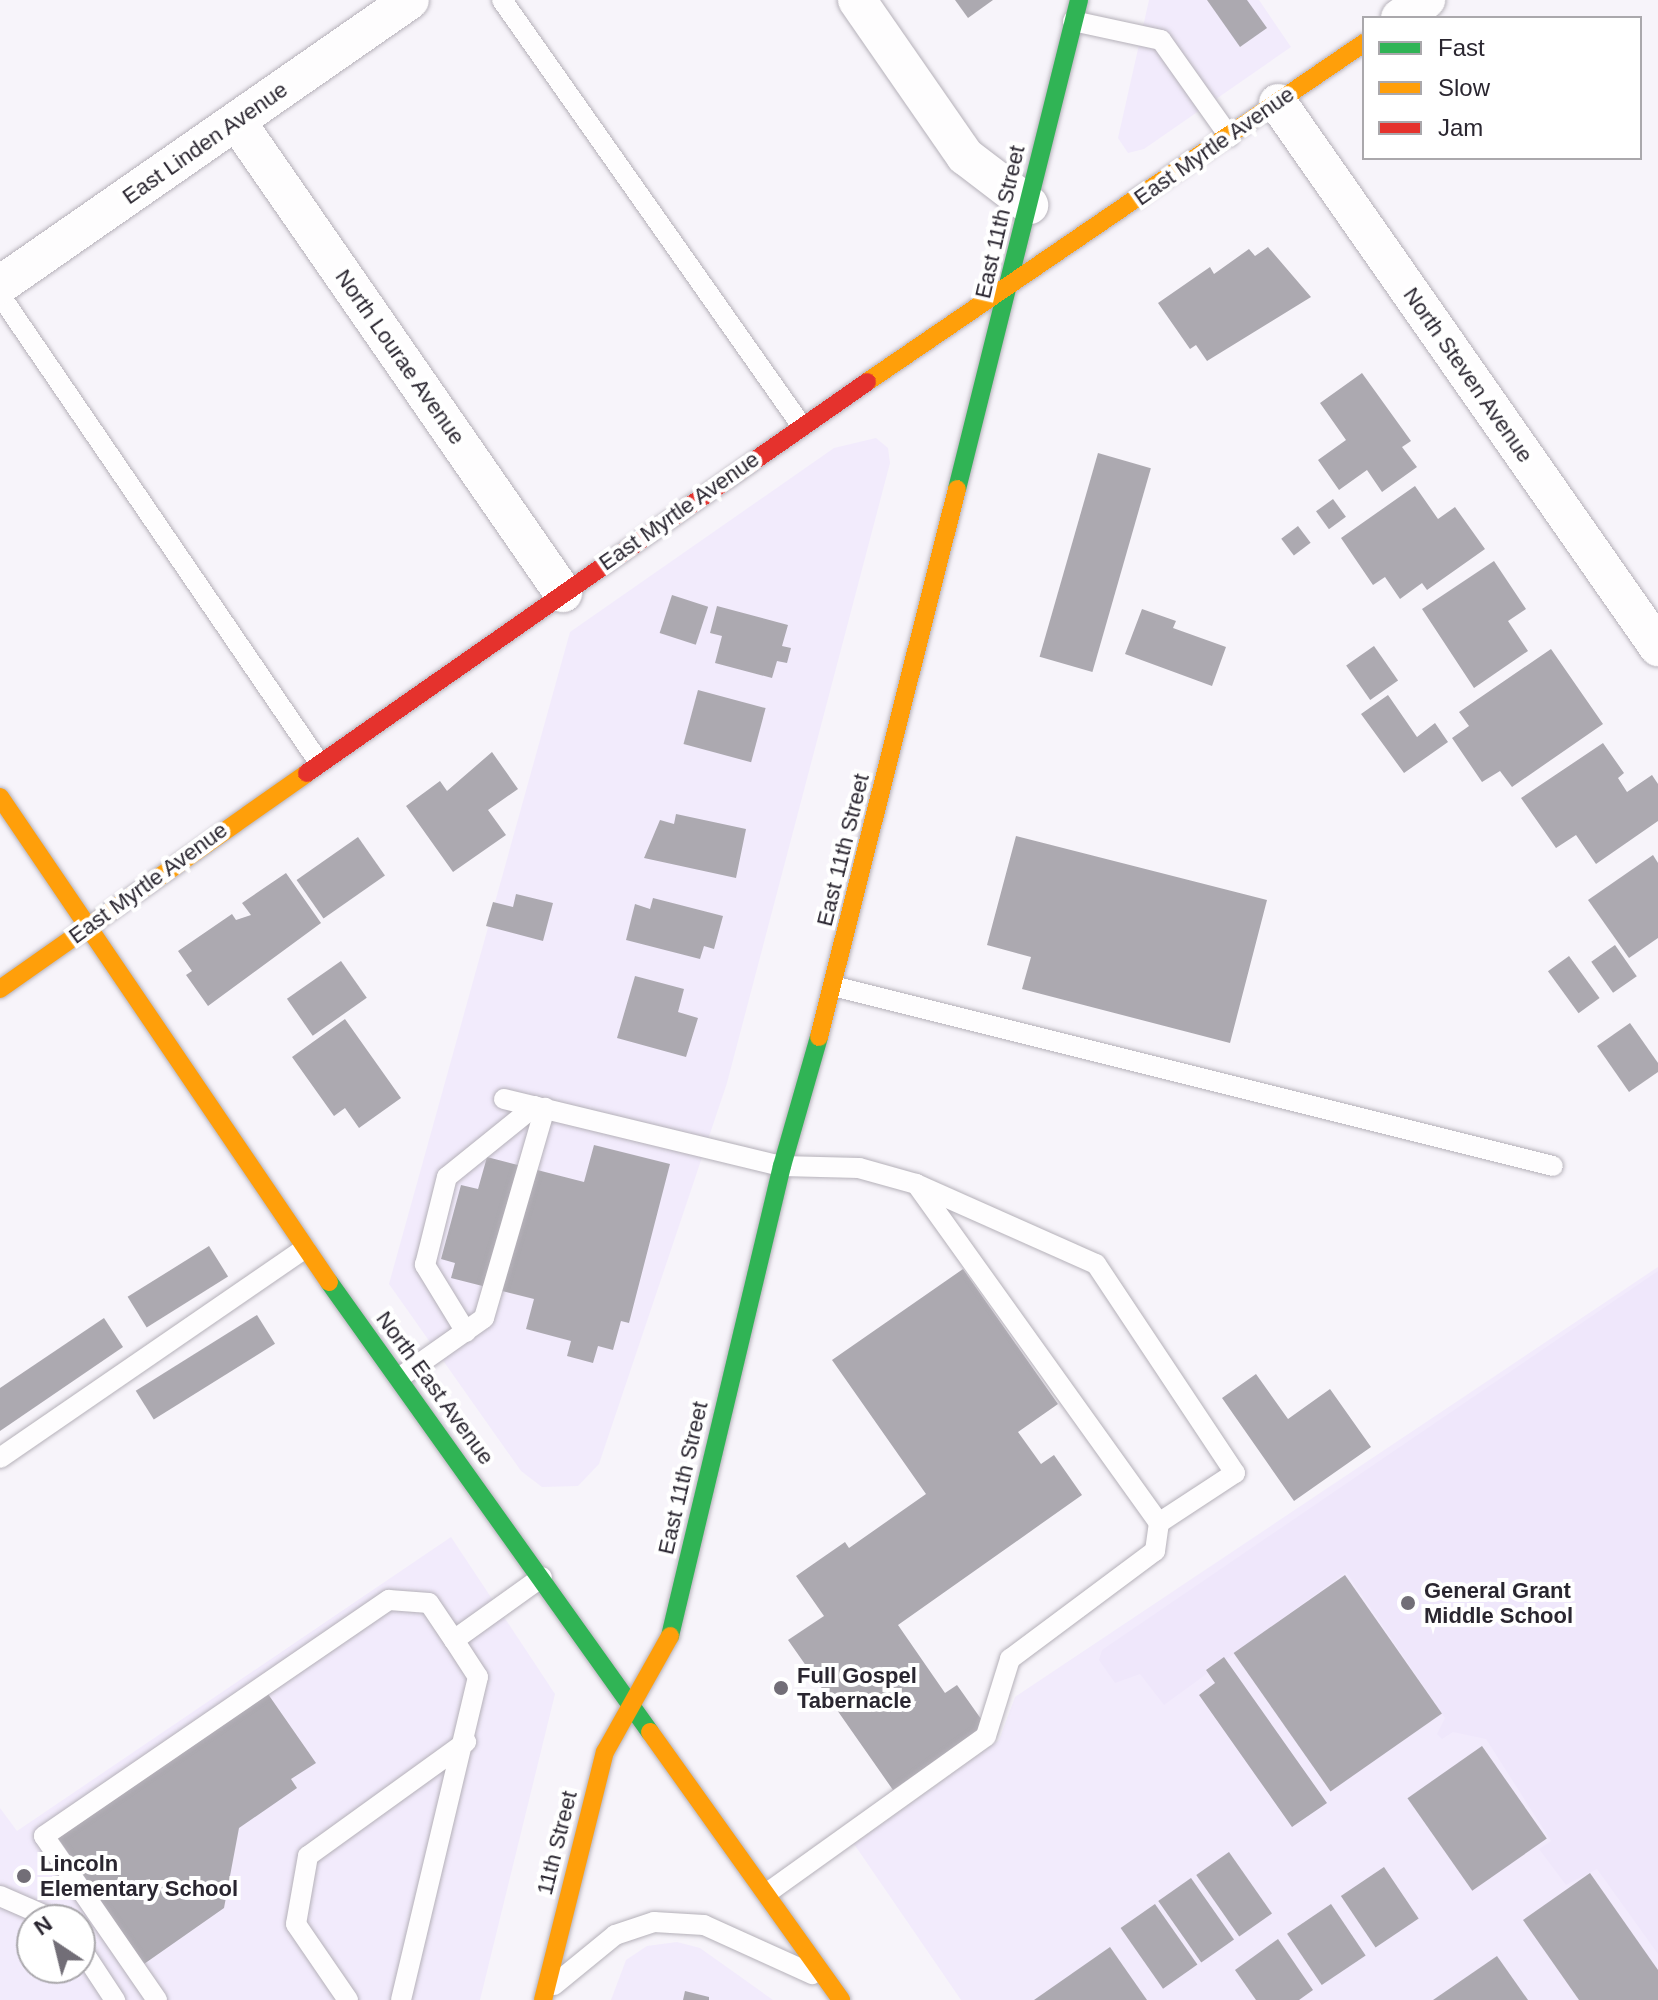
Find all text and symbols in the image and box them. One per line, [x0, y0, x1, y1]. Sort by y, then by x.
legend [1362, 16, 1642, 160]
text: Fast [1438, 34, 1485, 61]
text: Slow [1438, 74, 1490, 101]
street label: East Linden Avenue [117, 76, 293, 210]
street label: East Myrtle Avenue [1128, 81, 1300, 211]
text: Jam [1438, 114, 1483, 141]
street label: East 11th Street [970, 143, 1030, 301]
street label: North Lourae Avenue [329, 264, 471, 450]
street label: North Steven Avenue [1397, 282, 1539, 468]
street label: East Myrtle Avenue [593, 446, 765, 576]
street label: East 11th Street [811, 771, 875, 929]
street label: East Myrtle Avenue [63, 816, 233, 950]
street label: North East Avenue [370, 1306, 500, 1470]
street label: East 11th Street [653, 1399, 713, 1557]
place label: General Grant Middle School [1424, 1577, 1573, 1628]
marker: General Grant Middle School [1399, 1594, 1417, 1612]
place label: Full Gospel Tabernacle [797, 1662, 917, 1714]
marker: Full Gospel Tabernacle [772, 1679, 790, 1697]
street label: 11th Street [531, 1788, 583, 1898]
place label: Lincoln Elementary School [40, 1850, 238, 1902]
marker: Lincoln Elementary School [15, 1867, 33, 1885]
north arrow [16, 1904, 96, 1984]
text: N [29, 1911, 57, 1940]

